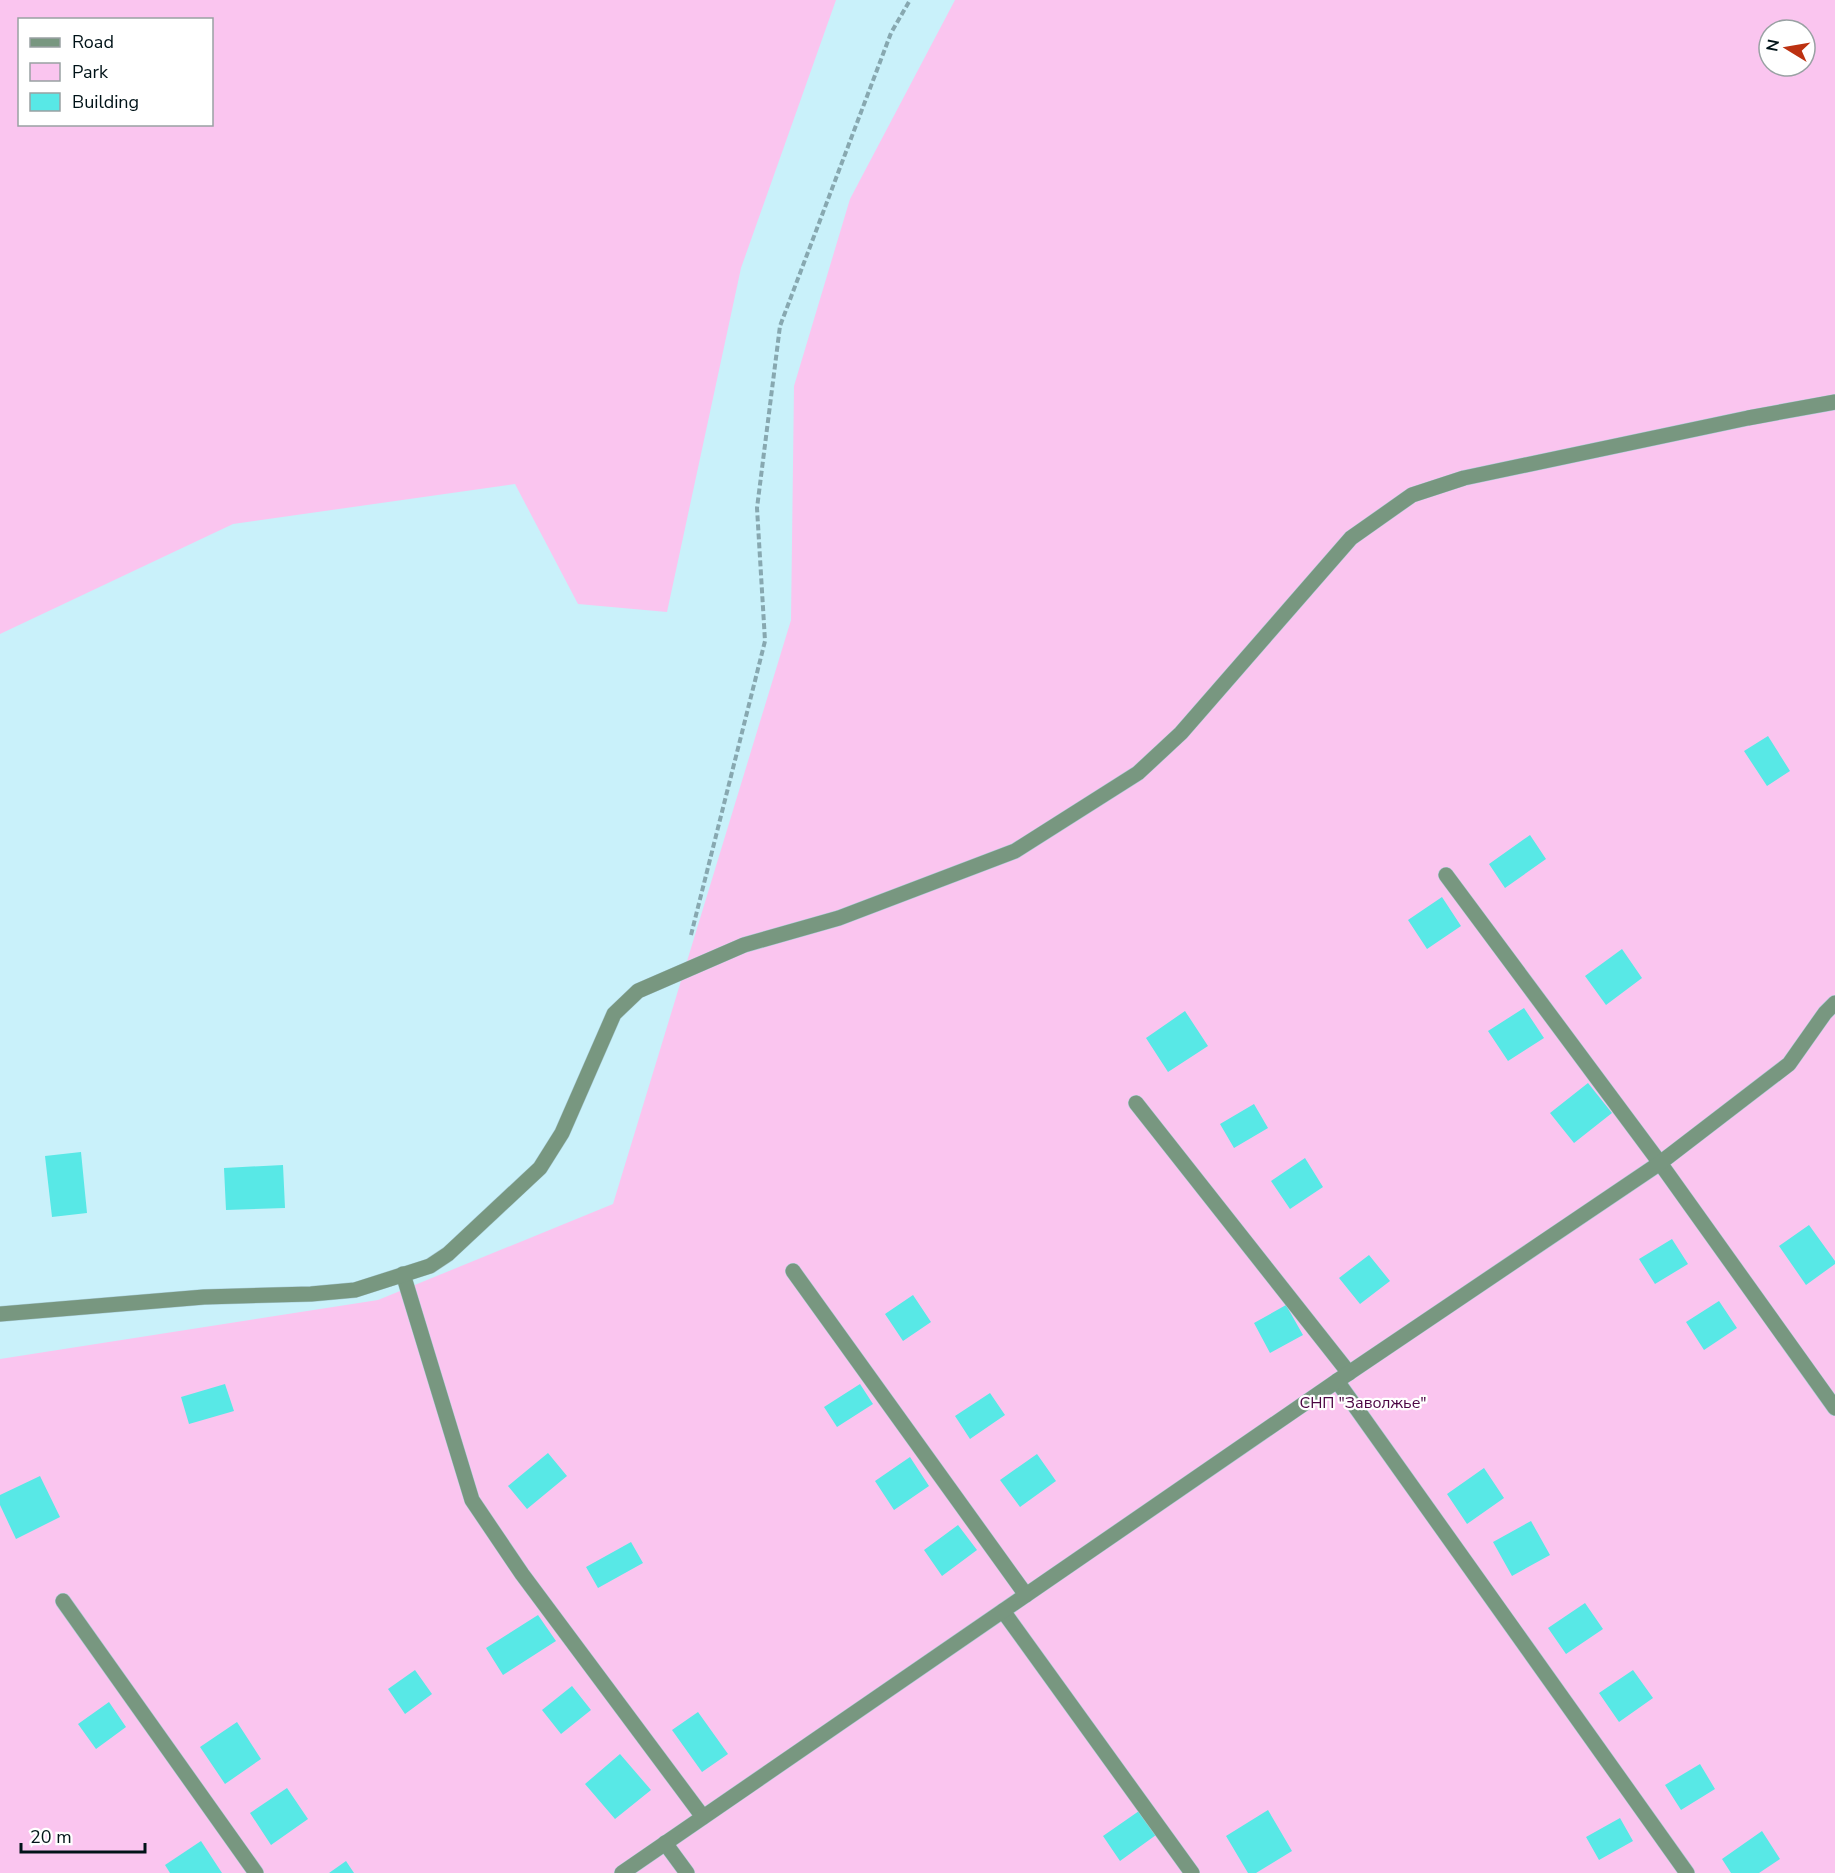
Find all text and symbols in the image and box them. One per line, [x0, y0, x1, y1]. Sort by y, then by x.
legend [18, 18, 213, 126]
north arrow [1757, 18, 1817, 78]
text: Road [72, 30, 114, 54]
text: N [1761, 37, 1785, 53]
text: Park [72, 60, 109, 84]
text: Building [72, 90, 139, 114]
park label: СНП "Заволжье" [1299, 1392, 1427, 1414]
scale bar [21, 1816, 146, 1854]
text: 20 m [30, 1825, 72, 1849]

